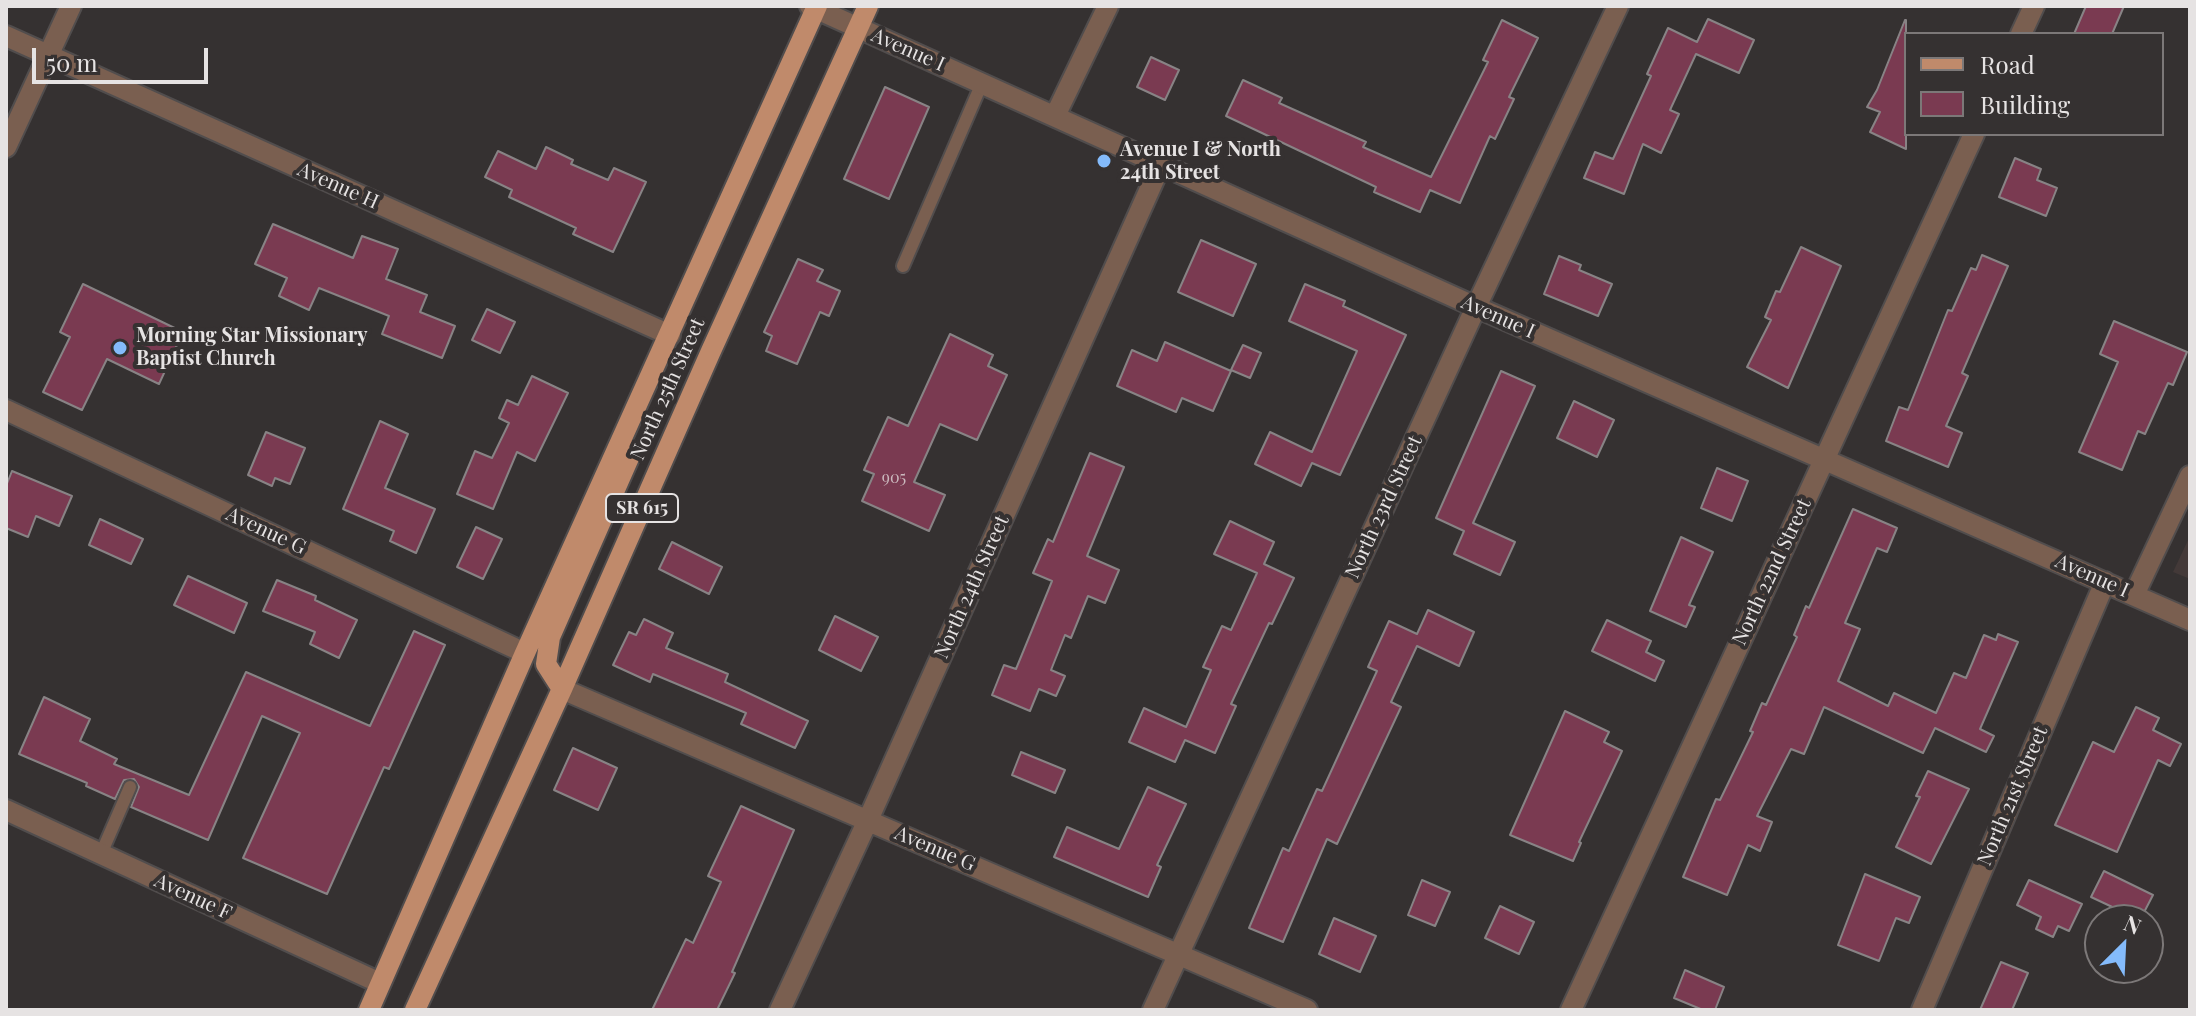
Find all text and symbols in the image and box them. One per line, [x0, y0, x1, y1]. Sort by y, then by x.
street label: Avenue I [868, 23, 948, 77]
scale bar [36, 32, 212, 82]
legend [1904, 32, 2164, 136]
text: 50 m [46, 46, 98, 78]
text: Road [1980, 48, 2035, 80]
text: Building [1980, 88, 2070, 120]
place label: Avenue I & North 24th Street [1120, 138, 1281, 185]
marker: Avenue I & North 24th Street [1095, 152, 1113, 170]
street label: Avenue H [294, 158, 382, 214]
street label: Avenue I [1458, 290, 1538, 344]
street label: North 25th Street [626, 314, 710, 464]
place label: Morning Star Missionary Baptist Church [136, 324, 368, 371]
marker: Morning Star Missionary Baptist Church [111, 339, 129, 357]
street label: North 23rd Street [1340, 432, 1428, 582]
house number: 905 [882, 468, 906, 488]
road number: SR 615 [606, 494, 678, 522]
street label: North 22nd Street [1728, 495, 1816, 649]
street label: Avenue G [222, 502, 310, 560]
street label: North 24th Street [930, 512, 1014, 662]
street label: Avenue I [2052, 549, 2132, 603]
street label: North 21st Street [1973, 723, 2053, 869]
street label: Avenue G [891, 821, 979, 877]
street label: Avenue F [151, 869, 235, 925]
north arrow [2084, 904, 2164, 984]
text: N [2120, 907, 2146, 941]

